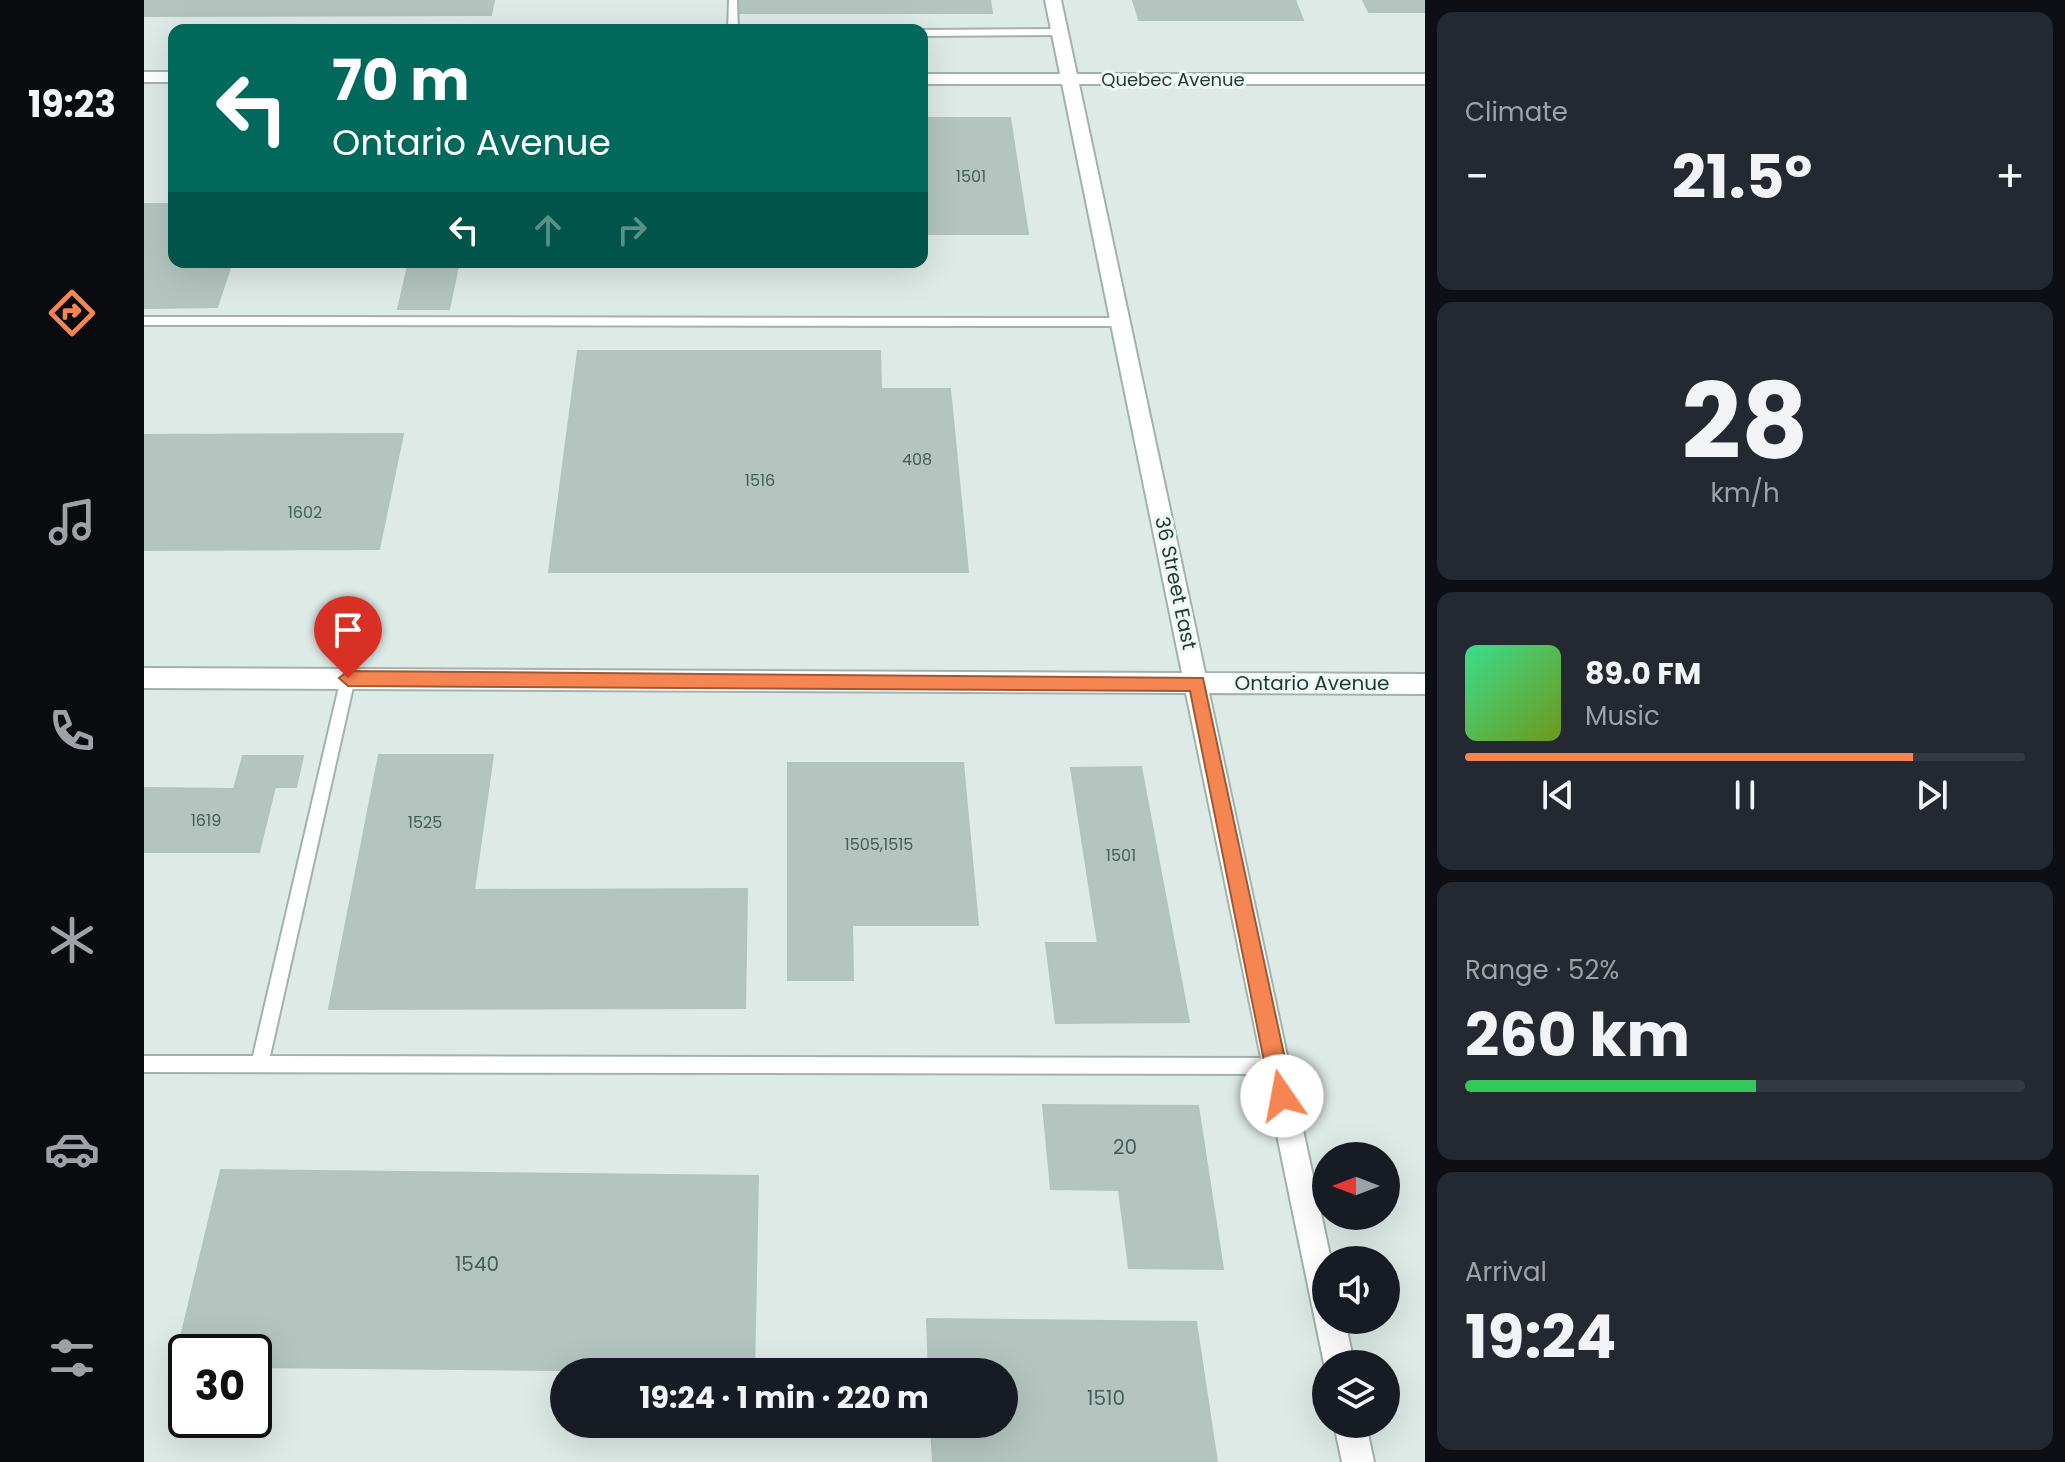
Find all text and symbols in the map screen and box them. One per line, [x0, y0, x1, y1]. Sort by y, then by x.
text: 70 m [332, 41, 470, 120]
icon: left [200, 56, 304, 160]
street label: Quebec Avenue [1101, 67, 1245, 92]
text: 19:23 [28, 79, 116, 130]
text: Climate [1465, 94, 1568, 130]
text: Ontario Avenue [332, 117, 611, 168]
text: 21.5° [1672, 135, 1812, 219]
text: − [1465, 146, 1489, 207]
text: + [1995, 146, 2025, 207]
house number: 1501 [956, 165, 986, 188]
icon: left [442, 208, 486, 252]
icon: ahead [526, 208, 570, 252]
icon: right [610, 208, 654, 252]
icon: directions [44, 285, 100, 341]
text: 28 [1682, 349, 1808, 494]
house number: 408 [902, 448, 932, 471]
house number: 1516 [745, 469, 775, 492]
text: km/h [1710, 475, 1780, 511]
icon: music [44, 494, 100, 550]
house number: 1602 [288, 501, 322, 524]
street label: 36 Street East [1148, 514, 1204, 652]
pin [314, 596, 382, 678]
icon: arrive [326, 608, 370, 652]
text: 89.0 FM [1585, 652, 1701, 695]
street label: Ontario Avenue [1235, 669, 1389, 697]
text: Music [1585, 698, 1660, 734]
icon: phone [44, 703, 100, 759]
icon: previous [1536, 773, 1580, 817]
icon: pause [1723, 773, 1767, 817]
icon: next [1910, 773, 1954, 817]
house number: 1619 [191, 809, 221, 832]
house number: 1525 [408, 811, 442, 834]
house number: 1505,1515 [845, 833, 913, 856]
house number: 1501 [1106, 844, 1136, 867]
icon: climate [44, 912, 100, 968]
text: Range · 52% [1465, 952, 1619, 988]
text: 260 km [1465, 993, 1690, 1077]
position arrow [1240, 1054, 1324, 1138]
icon: car [44, 1121, 100, 1177]
house number: 20 [1113, 1133, 1137, 1161]
north arrow [1312, 1142, 1400, 1230]
map controls [1312, 1142, 1400, 1438]
button: sound [1312, 1246, 1400, 1334]
house number: 1540 [455, 1250, 499, 1278]
text: Arrival [1465, 1254, 1547, 1290]
text: 19:24 [1465, 1295, 1616, 1379]
icon: filters [44, 1330, 100, 1386]
speed limit sign: 30 [168, 1334, 272, 1438]
button: layers [1312, 1350, 1400, 1438]
text: 19:24 · 1 min · 220 m [639, 1376, 929, 1419]
house number: 1510 [1087, 1384, 1125, 1412]

